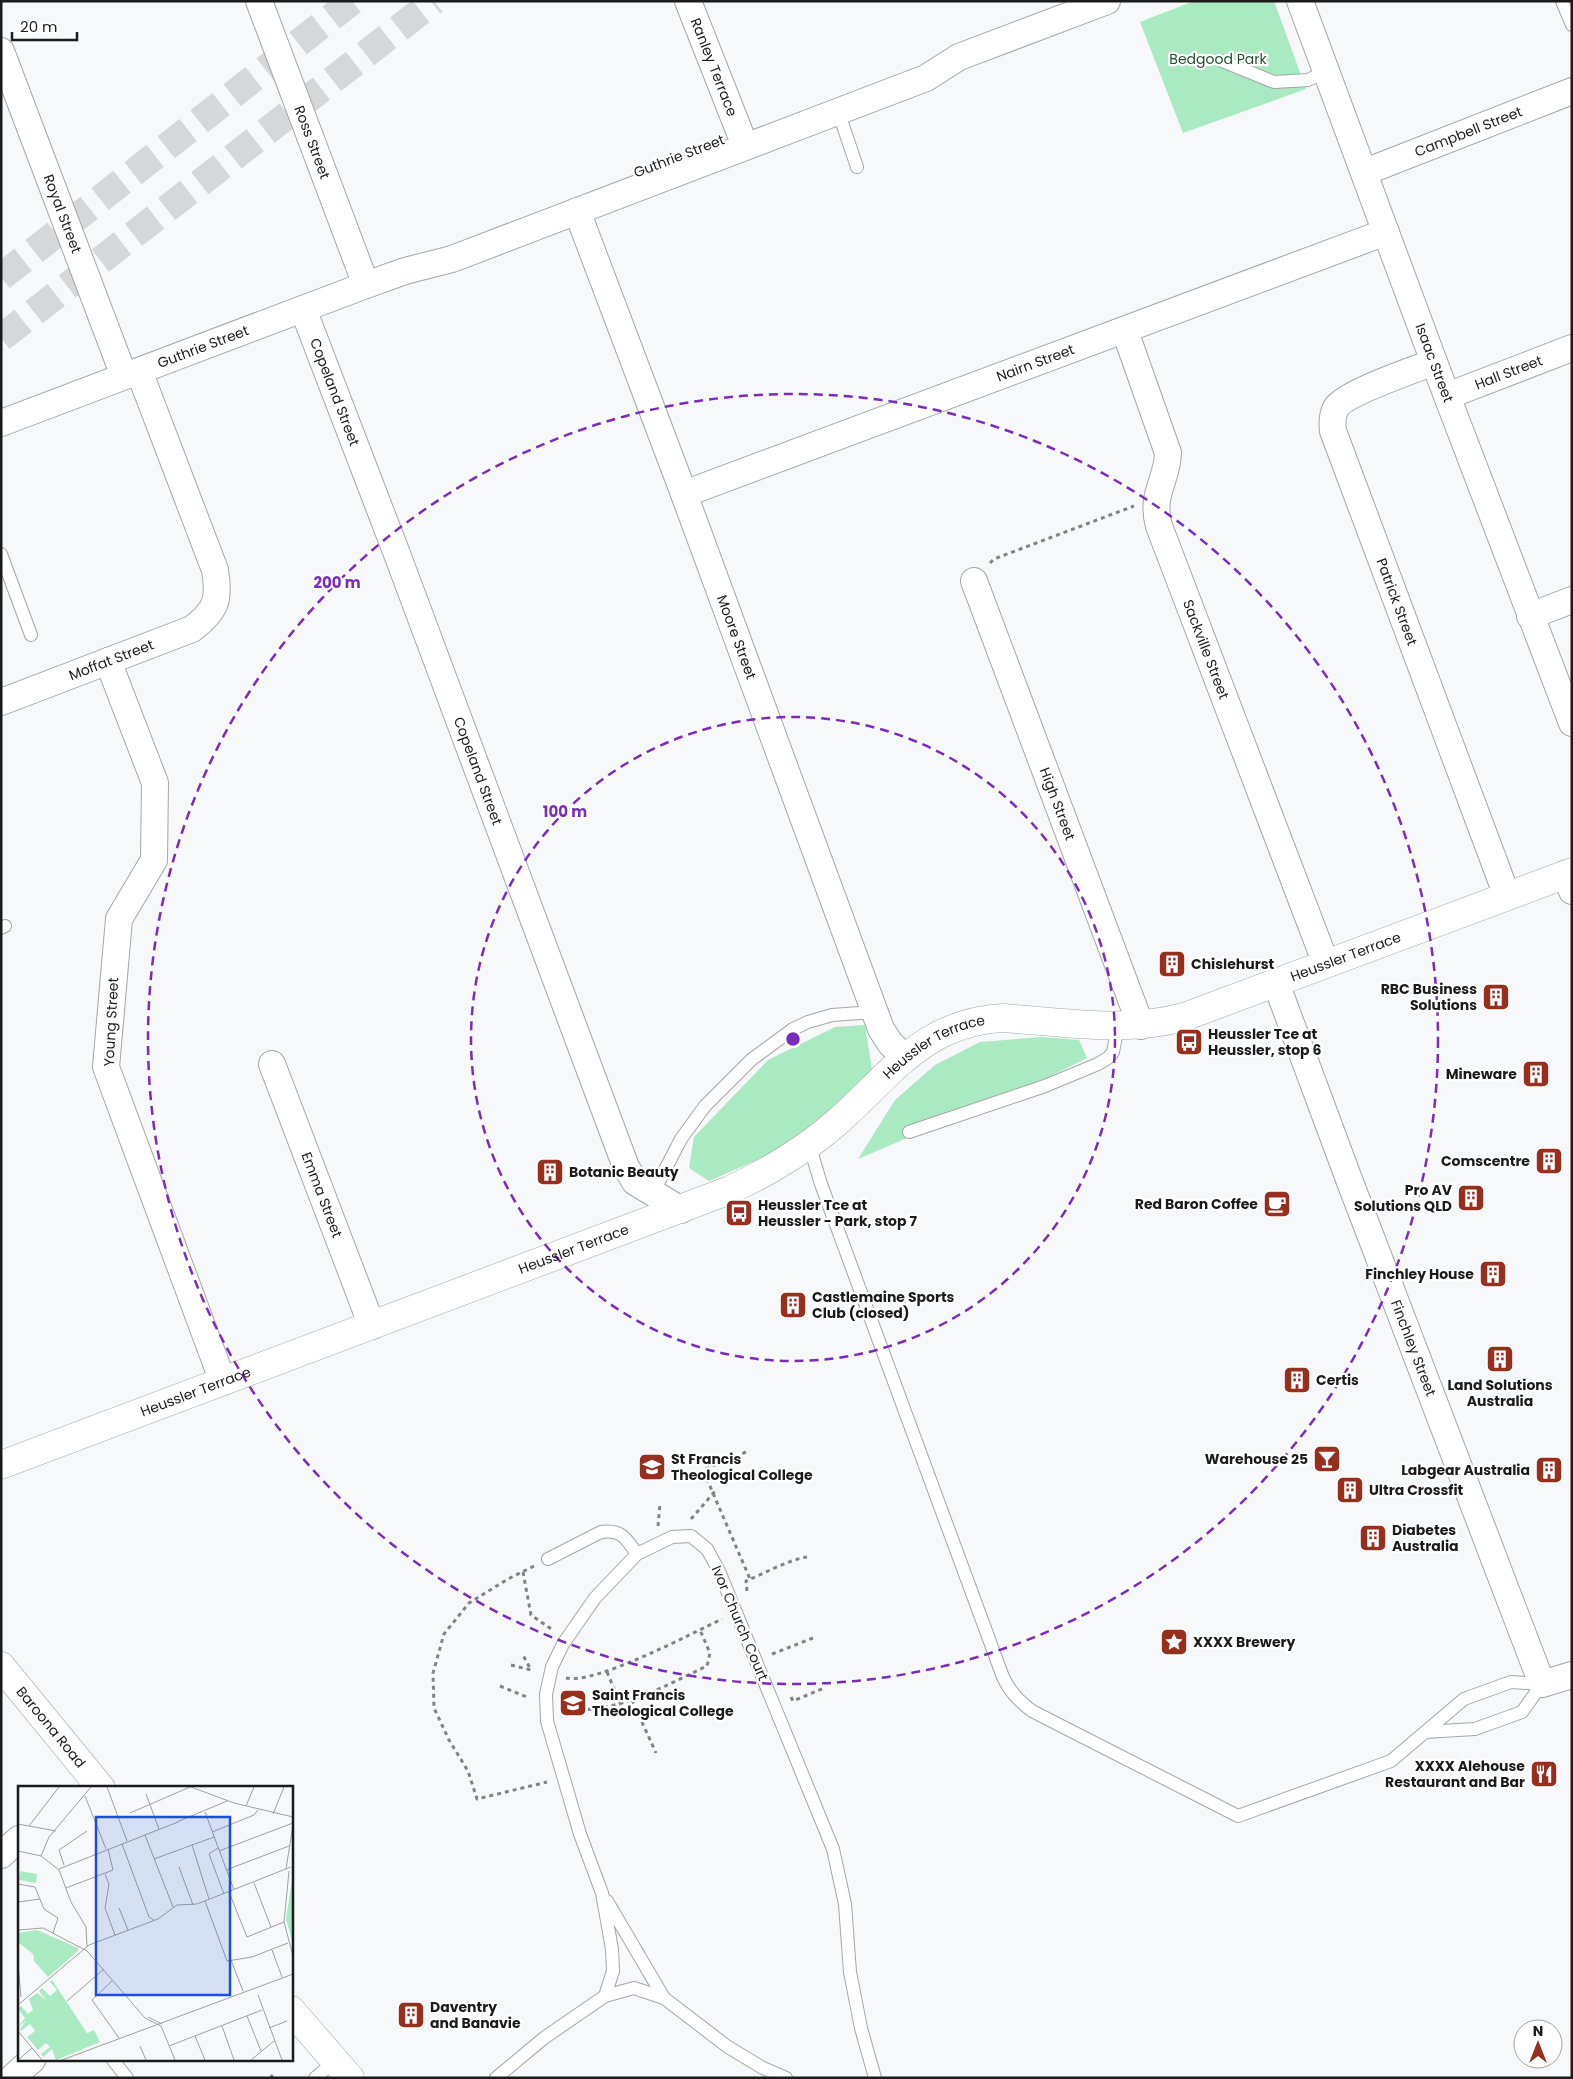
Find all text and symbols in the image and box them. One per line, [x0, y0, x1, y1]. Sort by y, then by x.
scale bar [12, 10, 78, 42]
street label: Ranley Terrace [686, 15, 743, 119]
text: 20 m [20, 16, 58, 37]
park label: Bedgood Park [1169, 49, 1267, 69]
street label: Campbell Street [1412, 101, 1525, 162]
street label: Ross Street [289, 103, 335, 182]
street label: Guthrie Street [631, 129, 727, 183]
street label: Royal Street [39, 171, 87, 256]
street label: Guthrie Street [155, 320, 252, 373]
street label: Isaac Street [1411, 320, 1458, 405]
street label: Copeland Street [305, 335, 365, 449]
street label: Nairn Street [994, 339, 1077, 387]
street label: Hall Street [1472, 350, 1545, 394]
street label: Patrick Street [1371, 555, 1422, 648]
text: 200 m [313, 572, 361, 593]
street label: Moore Street [712, 592, 761, 682]
street label: Sackville Street [1178, 597, 1234, 702]
street label: Moffat Street [66, 635, 157, 685]
street label: Copeland Street [449, 714, 507, 828]
street label: High Street [1035, 765, 1080, 843]
text: 100 m [543, 801, 587, 822]
street label: Heussler Terrace [1287, 927, 1404, 986]
building icon: Chislehurst [1157, 949, 1187, 979]
place label: Chislehurst [1191, 954, 1274, 974]
street label: Young Street [99, 977, 123, 1067]
place label: RBC Business Solutions [1381, 979, 1477, 1015]
building icon: RBC Business Solutions [1481, 982, 1511, 1012]
street label: Heussler Terrace [878, 1010, 987, 1083]
place label: Heussler Tce at Heussler, stop 6 [1208, 1024, 1322, 1060]
bus stop icon: Heussler Tce at Heussler, stop 6 [1174, 1027, 1204, 1057]
centre of rings [784, 1030, 802, 1048]
building icon: Mineware [1521, 1059, 1551, 1089]
place label: Mineware [1446, 1064, 1517, 1084]
building icon: Comscentre [1534, 1146, 1564, 1176]
street label: Emma Street [296, 1149, 347, 1241]
place label: Comscentre [1441, 1151, 1530, 1171]
building icon: Botanic Beauty [535, 1157, 565, 1187]
place label: Botanic Beauty [569, 1162, 679, 1182]
place label: Pro AV Solutions QLD [1354, 1180, 1453, 1216]
building icon: Pro AV Solutions QLD [1456, 1183, 1486, 1213]
cafe icon: Red Baron Coffee [1262, 1189, 1292, 1219]
place label: Red Baron Coffee [1135, 1194, 1258, 1214]
place label: Heussler Tce at Heussler - Park, stop 7 [758, 1195, 917, 1231]
bus stop icon: Heussler Tce at Heussler - Park, stop 7 [724, 1198, 754, 1228]
street label: Heussler Terrace [516, 1219, 632, 1279]
building icon: Finchley House [1478, 1259, 1508, 1289]
place label: Finchley House [1365, 1264, 1474, 1284]
place label: Castlemaine Sports Club (closed) [812, 1287, 955, 1323]
building icon: Castlemaine Sports Club (closed) [778, 1290, 808, 1320]
street label: Finchley Street [1386, 1297, 1441, 1399]
building icon: Land Solutions Australia [1485, 1344, 1515, 1374]
street label: Heussler Terrace [138, 1362, 254, 1422]
building icon: Certis [1282, 1365, 1312, 1395]
place label: Certis [1316, 1370, 1359, 1390]
place label: Land Solutions Australia [1447, 1375, 1553, 1411]
bar icon: Warehouse 25 [1312, 1444, 1342, 1474]
place label: St Francis Theological College [671, 1449, 813, 1485]
place label: Warehouse 25 [1205, 1449, 1308, 1469]
school or university icon: St Francis Theological College [637, 1452, 667, 1482]
building icon: Labgear Australia [1534, 1455, 1564, 1485]
place label: Labgear Australia [1401, 1460, 1530, 1480]
building icon: Ultra Crossfit [1335, 1475, 1365, 1505]
place label: Ultra Crossfit [1369, 1480, 1464, 1500]
place label: Diabetes Australia [1392, 1520, 1459, 1556]
building icon: Diabetes Australia [1358, 1523, 1388, 1553]
street label: Ivor Church Court [707, 1562, 773, 1684]
place icon: XXXX Brewery [1159, 1627, 1189, 1657]
place label: XXXX Brewery [1193, 1632, 1296, 1652]
street label: Baroona Road [12, 1682, 90, 1772]
place label: Saint Francis Theological College [592, 1685, 734, 1721]
school or university icon: Saint Francis Theological College [558, 1688, 588, 1718]
place label: XXXX Alehouse Restaurant and Bar [1385, 1756, 1525, 1792]
restaurant icon: XXXX Alehouse Restaurant and Bar [1529, 1759, 1559, 1789]
inset map [18, 1786, 292, 2062]
place label: Daventry and Banavie [430, 1997, 521, 2033]
building icon: Daventry and Banavie [396, 2000, 426, 2030]
north arrow [1513, 2019, 1563, 2069]
text: N [1533, 2021, 1543, 2041]

